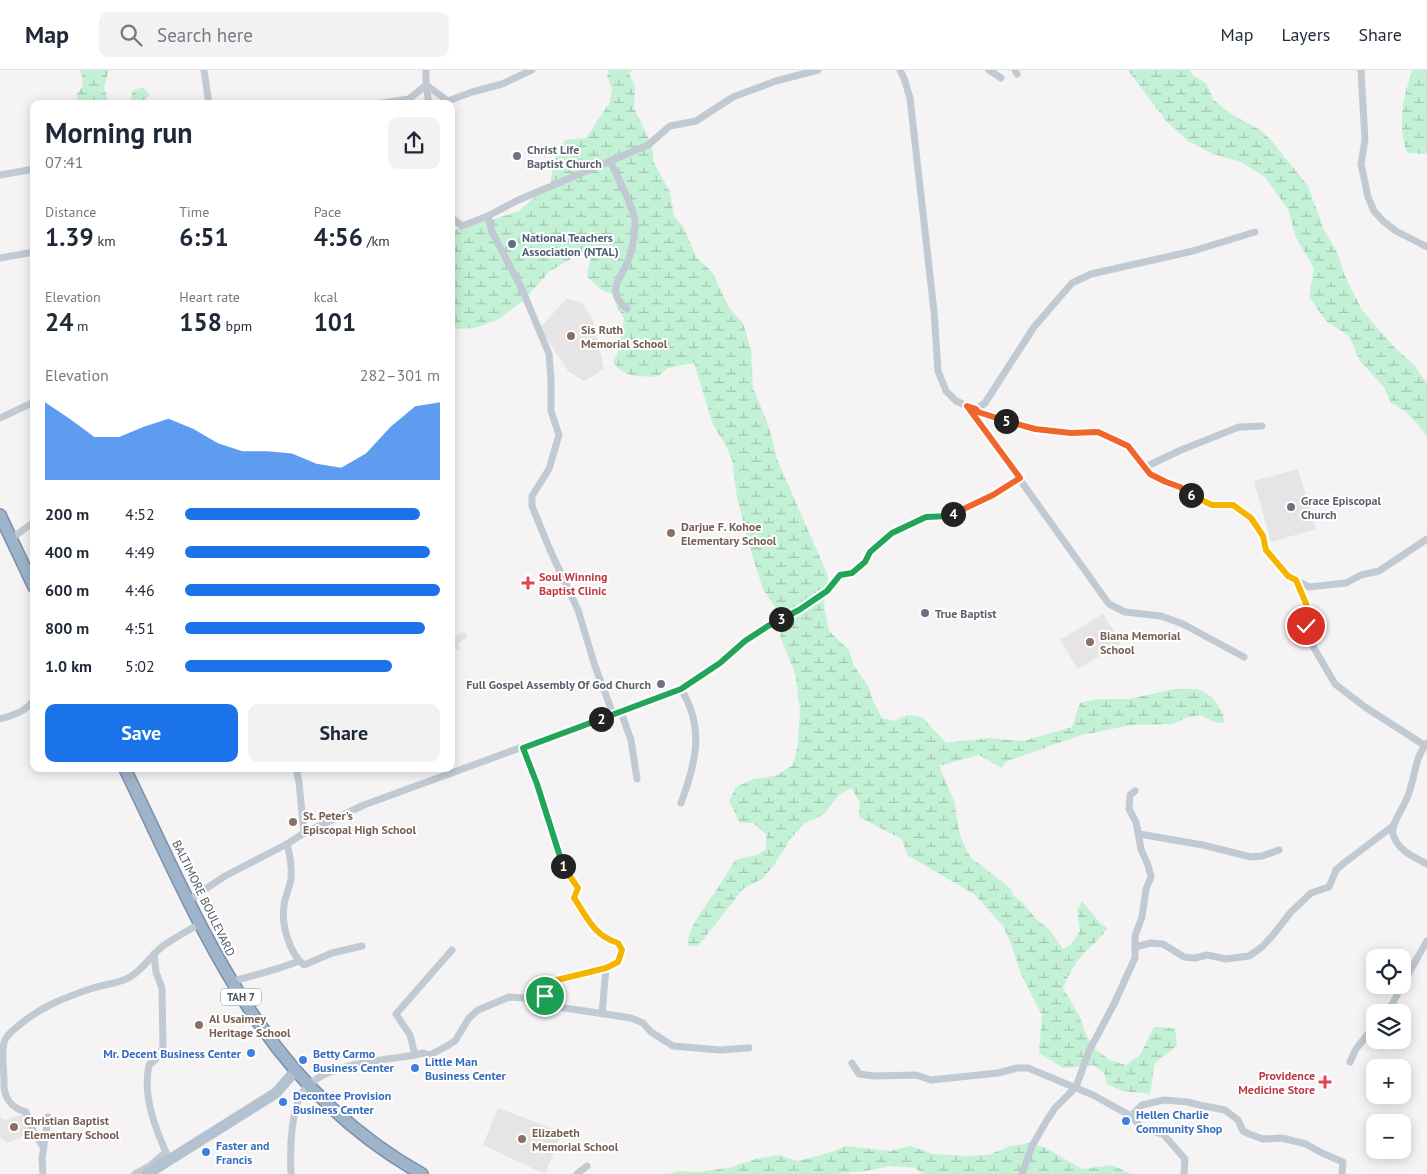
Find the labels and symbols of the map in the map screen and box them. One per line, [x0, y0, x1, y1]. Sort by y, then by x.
place label: Christ Life Baptist Church [527, 142, 602, 171]
marker: Christ Life Baptist Church [511, 150, 523, 162]
place label: National Teachers Association (NTAL) [522, 230, 619, 259]
marker: National Teachers Association (NTAL) [506, 238, 518, 250]
place label: Sis Ruth Memorial School [581, 322, 668, 351]
marker: Sis Ruth Memorial School [565, 330, 577, 342]
pin: 5 [994, 408, 1018, 434]
pin: 6 [1178, 482, 1204, 508]
place label: Grace Episcopal Church [1301, 493, 1382, 522]
marker: Grace Episcopal Church [1285, 501, 1297, 513]
pin: 4 [940, 502, 966, 526]
place label: Darjue F. Kohoe Elementary School [681, 519, 777, 548]
marker: Darjue F. Kohoe Elementary School [665, 527, 677, 539]
place label: Soul Winning Baptist Clinic [539, 569, 607, 598]
marker: Soul Winning Baptist Clinic [521, 576, 535, 590]
pin [1285, 605, 1327, 647]
pin: 3 [768, 606, 794, 632]
place label: True Baptist [935, 606, 997, 621]
marker: True Baptist [919, 607, 931, 619]
place label: Biana Memorial School [1100, 628, 1181, 657]
marker: Biana Memorial School [1084, 636, 1096, 648]
place label: Full Gospel Assembly Of God Church [466, 677, 651, 692]
marker: Full Gospel Assembly Of God Church [655, 678, 667, 690]
pin: 2 [588, 706, 614, 732]
place label: St. Peter's Episcopal High School [303, 808, 417, 837]
marker: St. Peter's Episcopal High School [287, 816, 299, 828]
street label: BALTIMORE BOULEVARD [169, 837, 239, 959]
pin: 1 [550, 854, 576, 878]
pin [524, 975, 566, 1017]
road number: TAH 7 [221, 989, 261, 1006]
place label: Al Usaimey Heritage School [209, 1011, 291, 1040]
marker: Al Usaimey Heritage School [193, 1019, 205, 1031]
place label: Mr. Decent Business Center [103, 1046, 242, 1061]
place label: Betty Carmo Business Center [313, 1046, 395, 1075]
marker: Mr. Decent Business Center [245, 1047, 257, 1059]
marker: Betty Carmo Business Center [297, 1054, 309, 1066]
place label: Little Man Business Center [425, 1054, 507, 1083]
marker: Little Man Business Center [409, 1062, 421, 1074]
place label: Providence Medicine Store [1238, 1068, 1315, 1097]
marker: Providence Medicine Store [1319, 1076, 1331, 1088]
place label: Decontee Provision Business Center [293, 1088, 391, 1117]
marker: Decontee Provision Business Center [277, 1096, 289, 1108]
place label: Hellen Charlie Community Shop [1136, 1107, 1223, 1136]
place label: Christian Baptist Elementary School [24, 1113, 120, 1142]
marker: Hellen Charlie Community Shop [1120, 1115, 1132, 1127]
marker: Christian Baptist Elementary School [8, 1121, 20, 1133]
place label: Elizabeth Memorial School [532, 1125, 619, 1154]
marker: Elizabeth Memorial School [516, 1133, 528, 1145]
place label: Faster and Francis [216, 1138, 270, 1167]
marker: Faster and Francis [200, 1146, 212, 1158]

